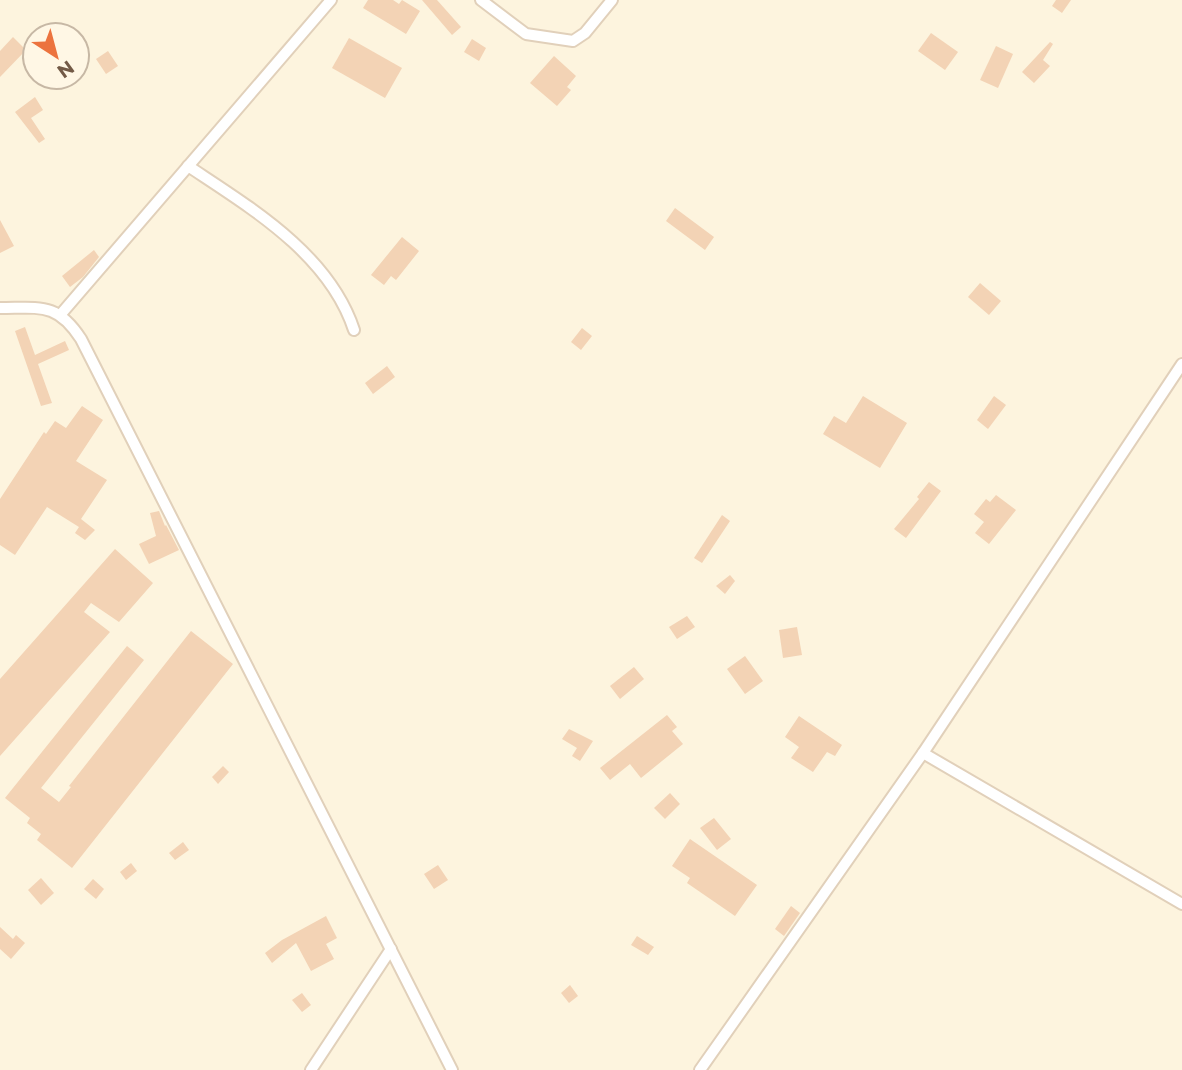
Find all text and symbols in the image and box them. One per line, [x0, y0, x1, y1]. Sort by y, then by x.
north arrow [21, 21, 91, 91]
text: N [53, 56, 79, 83]

